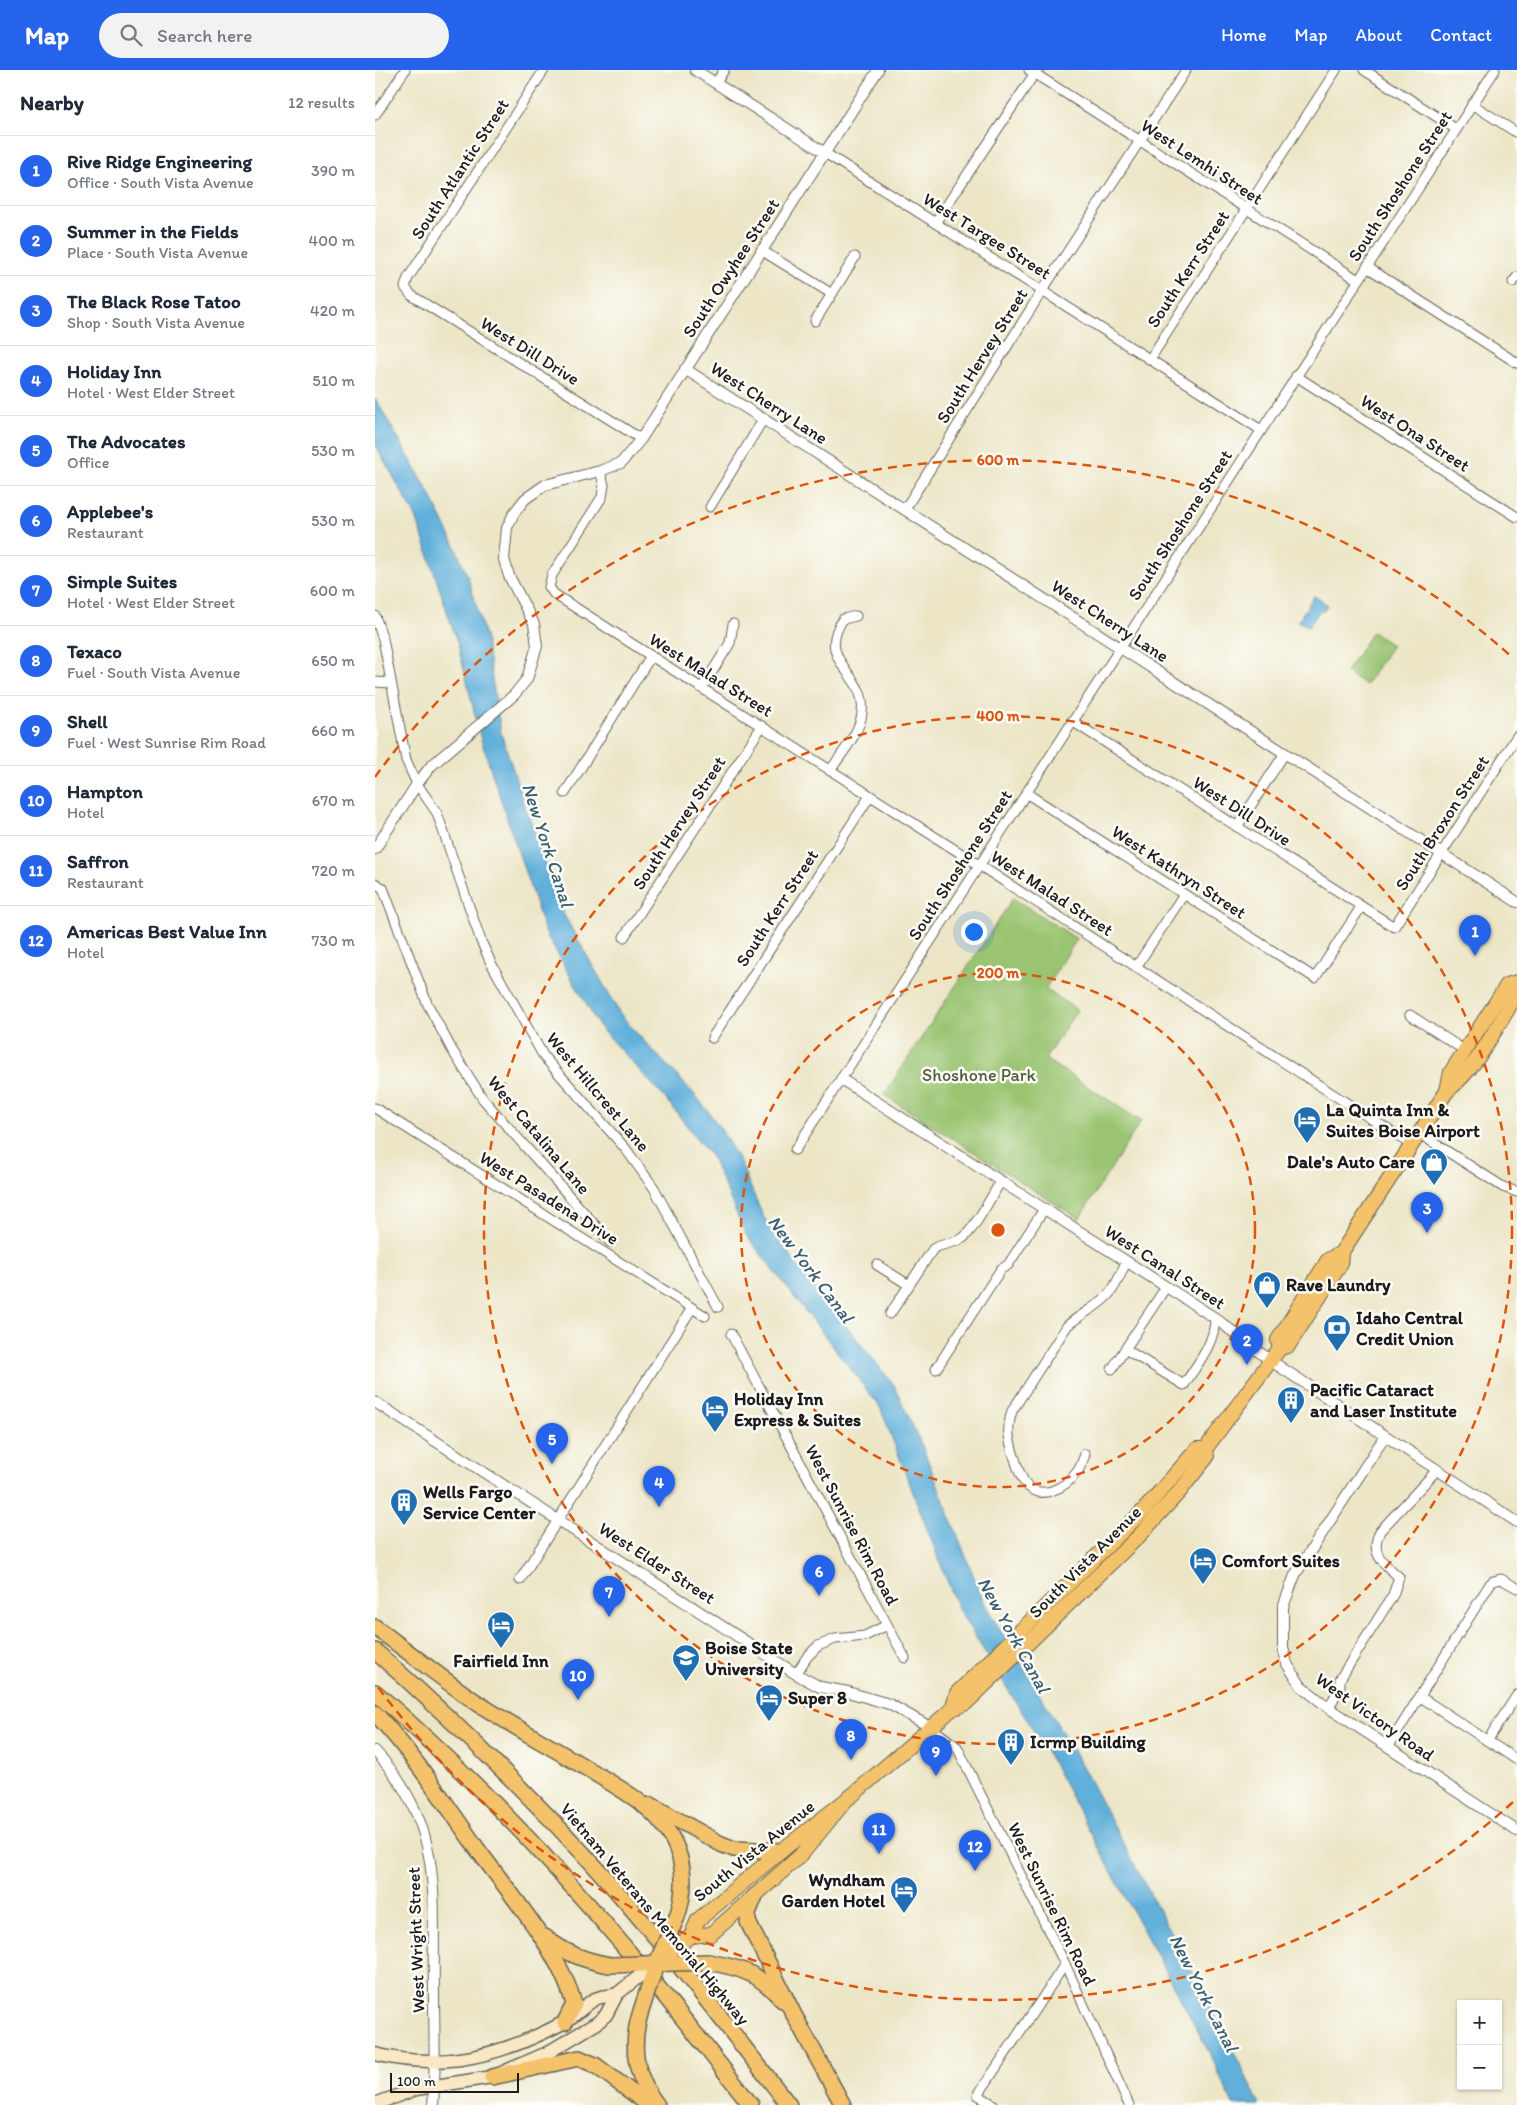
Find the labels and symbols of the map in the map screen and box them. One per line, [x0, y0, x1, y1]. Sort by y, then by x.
street label: South Atlantic Street [406, 94, 514, 244]
street label: South Shoshone Street [1343, 106, 1457, 265]
street label: West Lemhi Street [1137, 114, 1267, 210]
street label: West Targee Street [919, 188, 1055, 284]
street label: South Owyhee Street [678, 194, 784, 342]
street label: South Kerr Street [1142, 206, 1234, 332]
street label: South Hervey Street [932, 284, 1032, 427]
street label: West Dill Drive [476, 312, 584, 390]
street label: West Cherry Lane [706, 357, 832, 449]
street label: West Ona Street [1356, 389, 1474, 477]
street label: South Shoshone Street [1123, 445, 1237, 604]
text: 600 m [977, 451, 1020, 469]
street label: West Cherry Lane [1047, 575, 1173, 667]
street label: West Malad Street [645, 628, 777, 722]
text: 400 m [976, 707, 1020, 725]
street label: South Broxon Street [1390, 751, 1494, 895]
street label: South Hervey Street [628, 752, 731, 894]
street label: West Dill Drive [1189, 771, 1295, 851]
water label: New York Canal [517, 780, 579, 911]
street label: South Shoshone Street [903, 785, 1017, 944]
street label: West Kathryn Street [1108, 820, 1251, 924]
street label: South Kerr Street [731, 845, 823, 971]
street label: West Malad Street [987, 845, 1118, 941]
pin: 1 [1459, 915, 1491, 956]
your location [961, 919, 987, 945]
text: 200 m [977, 964, 1020, 982]
street label: West Hillcrest Lane [542, 1028, 654, 1156]
park label: Shoshone Park [922, 1064, 1037, 1086]
street label: West Catalina Lane [483, 1071, 595, 1199]
place label: La Quinta Inn & Suites Boise Airport [1326, 1099, 1480, 1142]
hotel icon: La Quinta Inn & Suites Boise Airport [1292, 1105, 1322, 1144]
street label: West Pasadena Drive [475, 1146, 623, 1250]
shop icon: Dale's Auto Care [1419, 1147, 1449, 1186]
place label: Dale's Auto Care [1287, 1151, 1415, 1173]
pin: 3 [1411, 1192, 1443, 1233]
water label: New York Canal [763, 1211, 860, 1329]
street label: West Canal Street [1101, 1220, 1230, 1314]
centre of rings [989, 1221, 1007, 1239]
shop icon: Rave Laundry [1252, 1270, 1282, 1309]
place label: Rave Laundry [1286, 1274, 1391, 1296]
place label: Idaho Central Credit Union [1356, 1307, 1464, 1350]
bank icon: Idaho Central Credit Union [1322, 1313, 1352, 1352]
pin: 2 [1231, 1324, 1263, 1365]
place label: Pacific Cataract and Laser Institute [1310, 1379, 1457, 1422]
building icon: Pacific Cataract and Laser Institute [1276, 1385, 1306, 1424]
place label: Holiday Inn Express & Suites [734, 1388, 861, 1431]
hotel icon: Holiday Inn Express & Suites [700, 1394, 730, 1433]
pin: 5 [536, 1423, 568, 1464]
street label: West Sunrise Rim Road [800, 1441, 904, 1609]
pin: 4 [643, 1466, 675, 1507]
place label: Wells Fargo Service Center [423, 1481, 537, 1524]
building icon: Wells Fargo Service Center [389, 1487, 419, 1526]
street label: South Vista Avenue [1024, 1501, 1146, 1623]
street label: West Elder Street [595, 1517, 720, 1609]
hotel icon: Comfort Suites [1188, 1546, 1218, 1585]
place label: Comfort Suites [1222, 1550, 1340, 1572]
pin: 6 [803, 1555, 835, 1596]
water label: New York Canal [973, 1573, 1056, 1698]
pin: 7 [593, 1576, 625, 1617]
hotel icon: Fairfield Inn [486, 1610, 516, 1649]
place label: Boise State University [705, 1637, 793, 1680]
school or university icon: Boise State University [671, 1643, 701, 1682]
place label: Fairfield Inn [453, 1650, 549, 1672]
pin: 10 [562, 1659, 594, 1700]
street label: West Victory Road [1311, 1668, 1439, 1766]
hotel icon: Super 8 [754, 1683, 784, 1722]
place label: Super 8 [788, 1687, 847, 1709]
pin: 8 [835, 1719, 867, 1760]
building icon: Icrmp Building [996, 1727, 1026, 1766]
place label: Icrmp Building [1030, 1731, 1146, 1753]
pin: 9 [920, 1735, 952, 1776]
street label: South Vista Avenue [689, 1795, 819, 1907]
street label: Vietnam Veterans Memorial Highway [556, 1798, 755, 2030]
pin: 11 [863, 1813, 895, 1854]
street label: West Sunrise Rim Road [1003, 1819, 1101, 1989]
pin: 12 [959, 1830, 991, 1871]
street label: West Wright Street [402, 1866, 430, 2013]
place label: Wyndham Garden Hotel [782, 1869, 886, 1912]
hotel icon: Wyndham Garden Hotel [889, 1875, 919, 1914]
water label: New York Canal [1164, 1930, 1244, 2057]
scale bar [390, 2070, 519, 2093]

